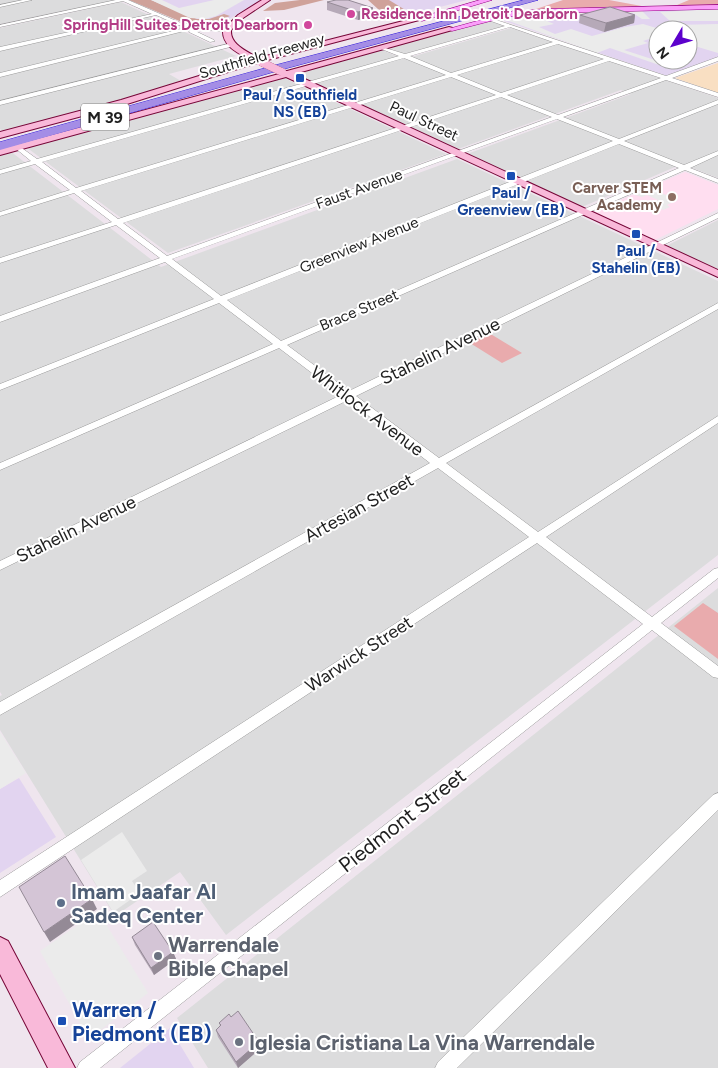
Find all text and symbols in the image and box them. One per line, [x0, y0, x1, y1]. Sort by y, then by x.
place label: Residence Inn Detroit Dearborn [361, 5, 578, 23]
marker: Residence Inn Detroit Dearborn [345, 8, 357, 20]
place label: SpringHill Suites Detroit Dearborn [63, 16, 298, 34]
marker: SpringHill Suites Detroit Dearborn [302, 19, 314, 31]
north arrow [648, 20, 698, 70]
street label: Southfield Freeway [197, 29, 327, 83]
text: N [653, 43, 673, 62]
marker: Paul / Southfield NS (EB) [294, 72, 306, 84]
place label: Paul / Southfield NS (EB) [243, 86, 357, 121]
street label: Paul Street [387, 97, 461, 145]
road number: M 39 [81, 104, 129, 130]
street label: Faust Avenue [313, 165, 405, 213]
marker: Paul / Greenview (EB) [505, 170, 517, 182]
place label: Carver STEM Academy [572, 179, 662, 214]
place label: Paul / Greenview (EB) [457, 184, 565, 219]
marker: Carver STEM Academy [666, 191, 678, 203]
street label: Greenview Avenue [297, 213, 421, 277]
marker: Paul / Stahelin (EB) [630, 228, 642, 240]
place label: Paul / Stahelin (EB) [591, 242, 681, 277]
street label: Brace Street [317, 285, 401, 335]
street label: Stahelin Avenue [377, 312, 504, 389]
street label: Whitlock Avenue [306, 361, 428, 461]
street label: Artesian Street [301, 469, 418, 547]
street label: Stahelin Avenue [13, 490, 140, 567]
street label: Warwick Street [301, 611, 417, 697]
street label: Piedmont Street [333, 763, 471, 877]
place label: Imam Jaafar Al Sadeq Center [71, 879, 216, 928]
marker: Imam Jaafar Al Sadeq Center [55, 897, 67, 909]
place label: Warrendale Bible Chapel [168, 932, 288, 981]
marker: Warrendale Bible Chapel [152, 950, 164, 962]
place label: Warren / Piedmont (EB) [72, 997, 211, 1046]
marker: Warren / Piedmont (EB) [56, 1015, 68, 1027]
place label: Iglesia Cristiana La Vina Warrendale [249, 1030, 595, 1055]
marker: Iglesia Cristiana La Vina Warrendale [233, 1036, 245, 1048]

